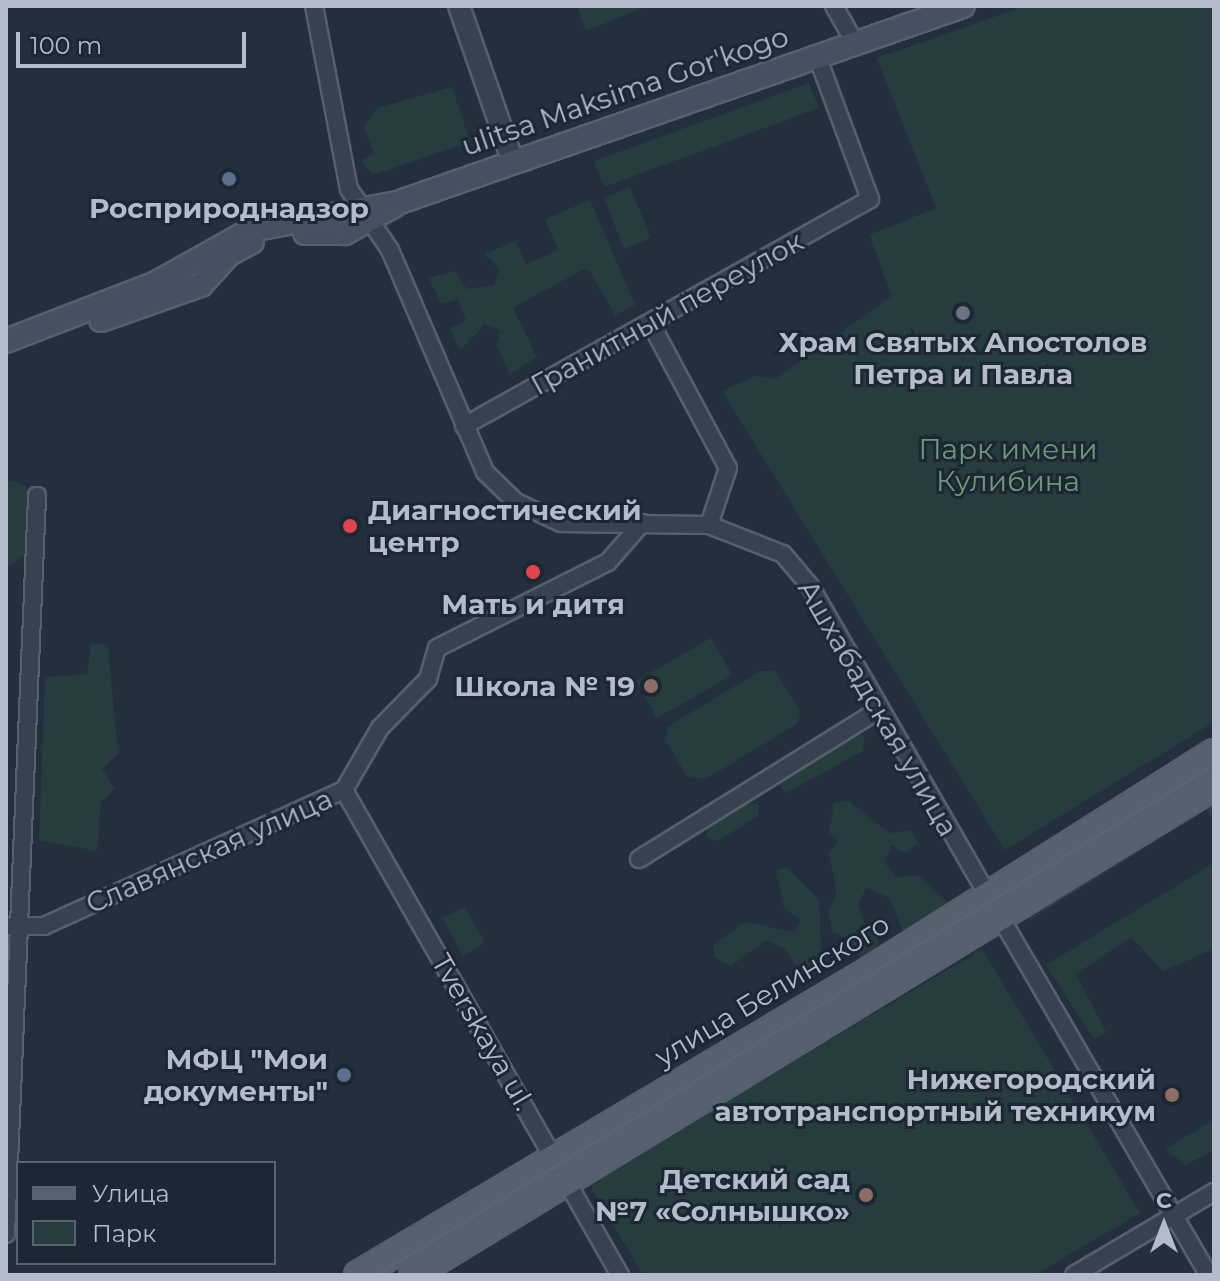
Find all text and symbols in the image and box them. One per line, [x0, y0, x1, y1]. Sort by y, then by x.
scale bar [20, 16, 250, 66]
street label: ulitsa Maksima Gor'kogo [457, 19, 793, 163]
text: 100 m [30, 31, 102, 60]
marker: Росприроднадзор [220, 170, 238, 188]
place label: Росприроднадзор [89, 191, 369, 225]
street label: Гранитный переулок [525, 224, 809, 402]
marker: Храм Святых Апостолов Петра и Павла [954, 304, 972, 322]
place label: Храм Святых Апостолов Петра и Павла [779, 325, 1147, 391]
park label: Парк имени Кулибина [918, 432, 1098, 498]
place label: Диагностический центр [368, 493, 642, 559]
marker: Диагностический центр [339, 515, 361, 537]
marker: Мать и дитя [522, 561, 544, 583]
street label: Ашхабадская улица [791, 574, 965, 842]
place label: Мать и дитя [441, 587, 625, 621]
place label: Школа № 19 [454, 669, 635, 703]
marker: Школа № 19 [642, 677, 660, 695]
street label: Славянская улица [81, 782, 337, 920]
street label: улица Белинского [649, 907, 895, 1073]
street label: Tverskaya ul. [425, 948, 541, 1116]
place label: МФЦ "Мои документы" [144, 1042, 328, 1108]
place label: Нижегородский автотранспортный техникум [715, 1062, 1156, 1128]
marker: МФЦ "Мои документы" [335, 1066, 353, 1084]
marker: Нижегородский автотранспортный техникум [1163, 1086, 1181, 1104]
legend [16, 1161, 276, 1265]
place label: Детский сад №7 «Солнышко» [595, 1162, 850, 1228]
text: Улица [92, 1179, 170, 1208]
north arrow [1124, 1185, 1204, 1265]
marker: Детский сад №7 «Солнышко» [857, 1186, 875, 1204]
text: С [1156, 1187, 1172, 1214]
text: Парк [92, 1219, 156, 1248]

